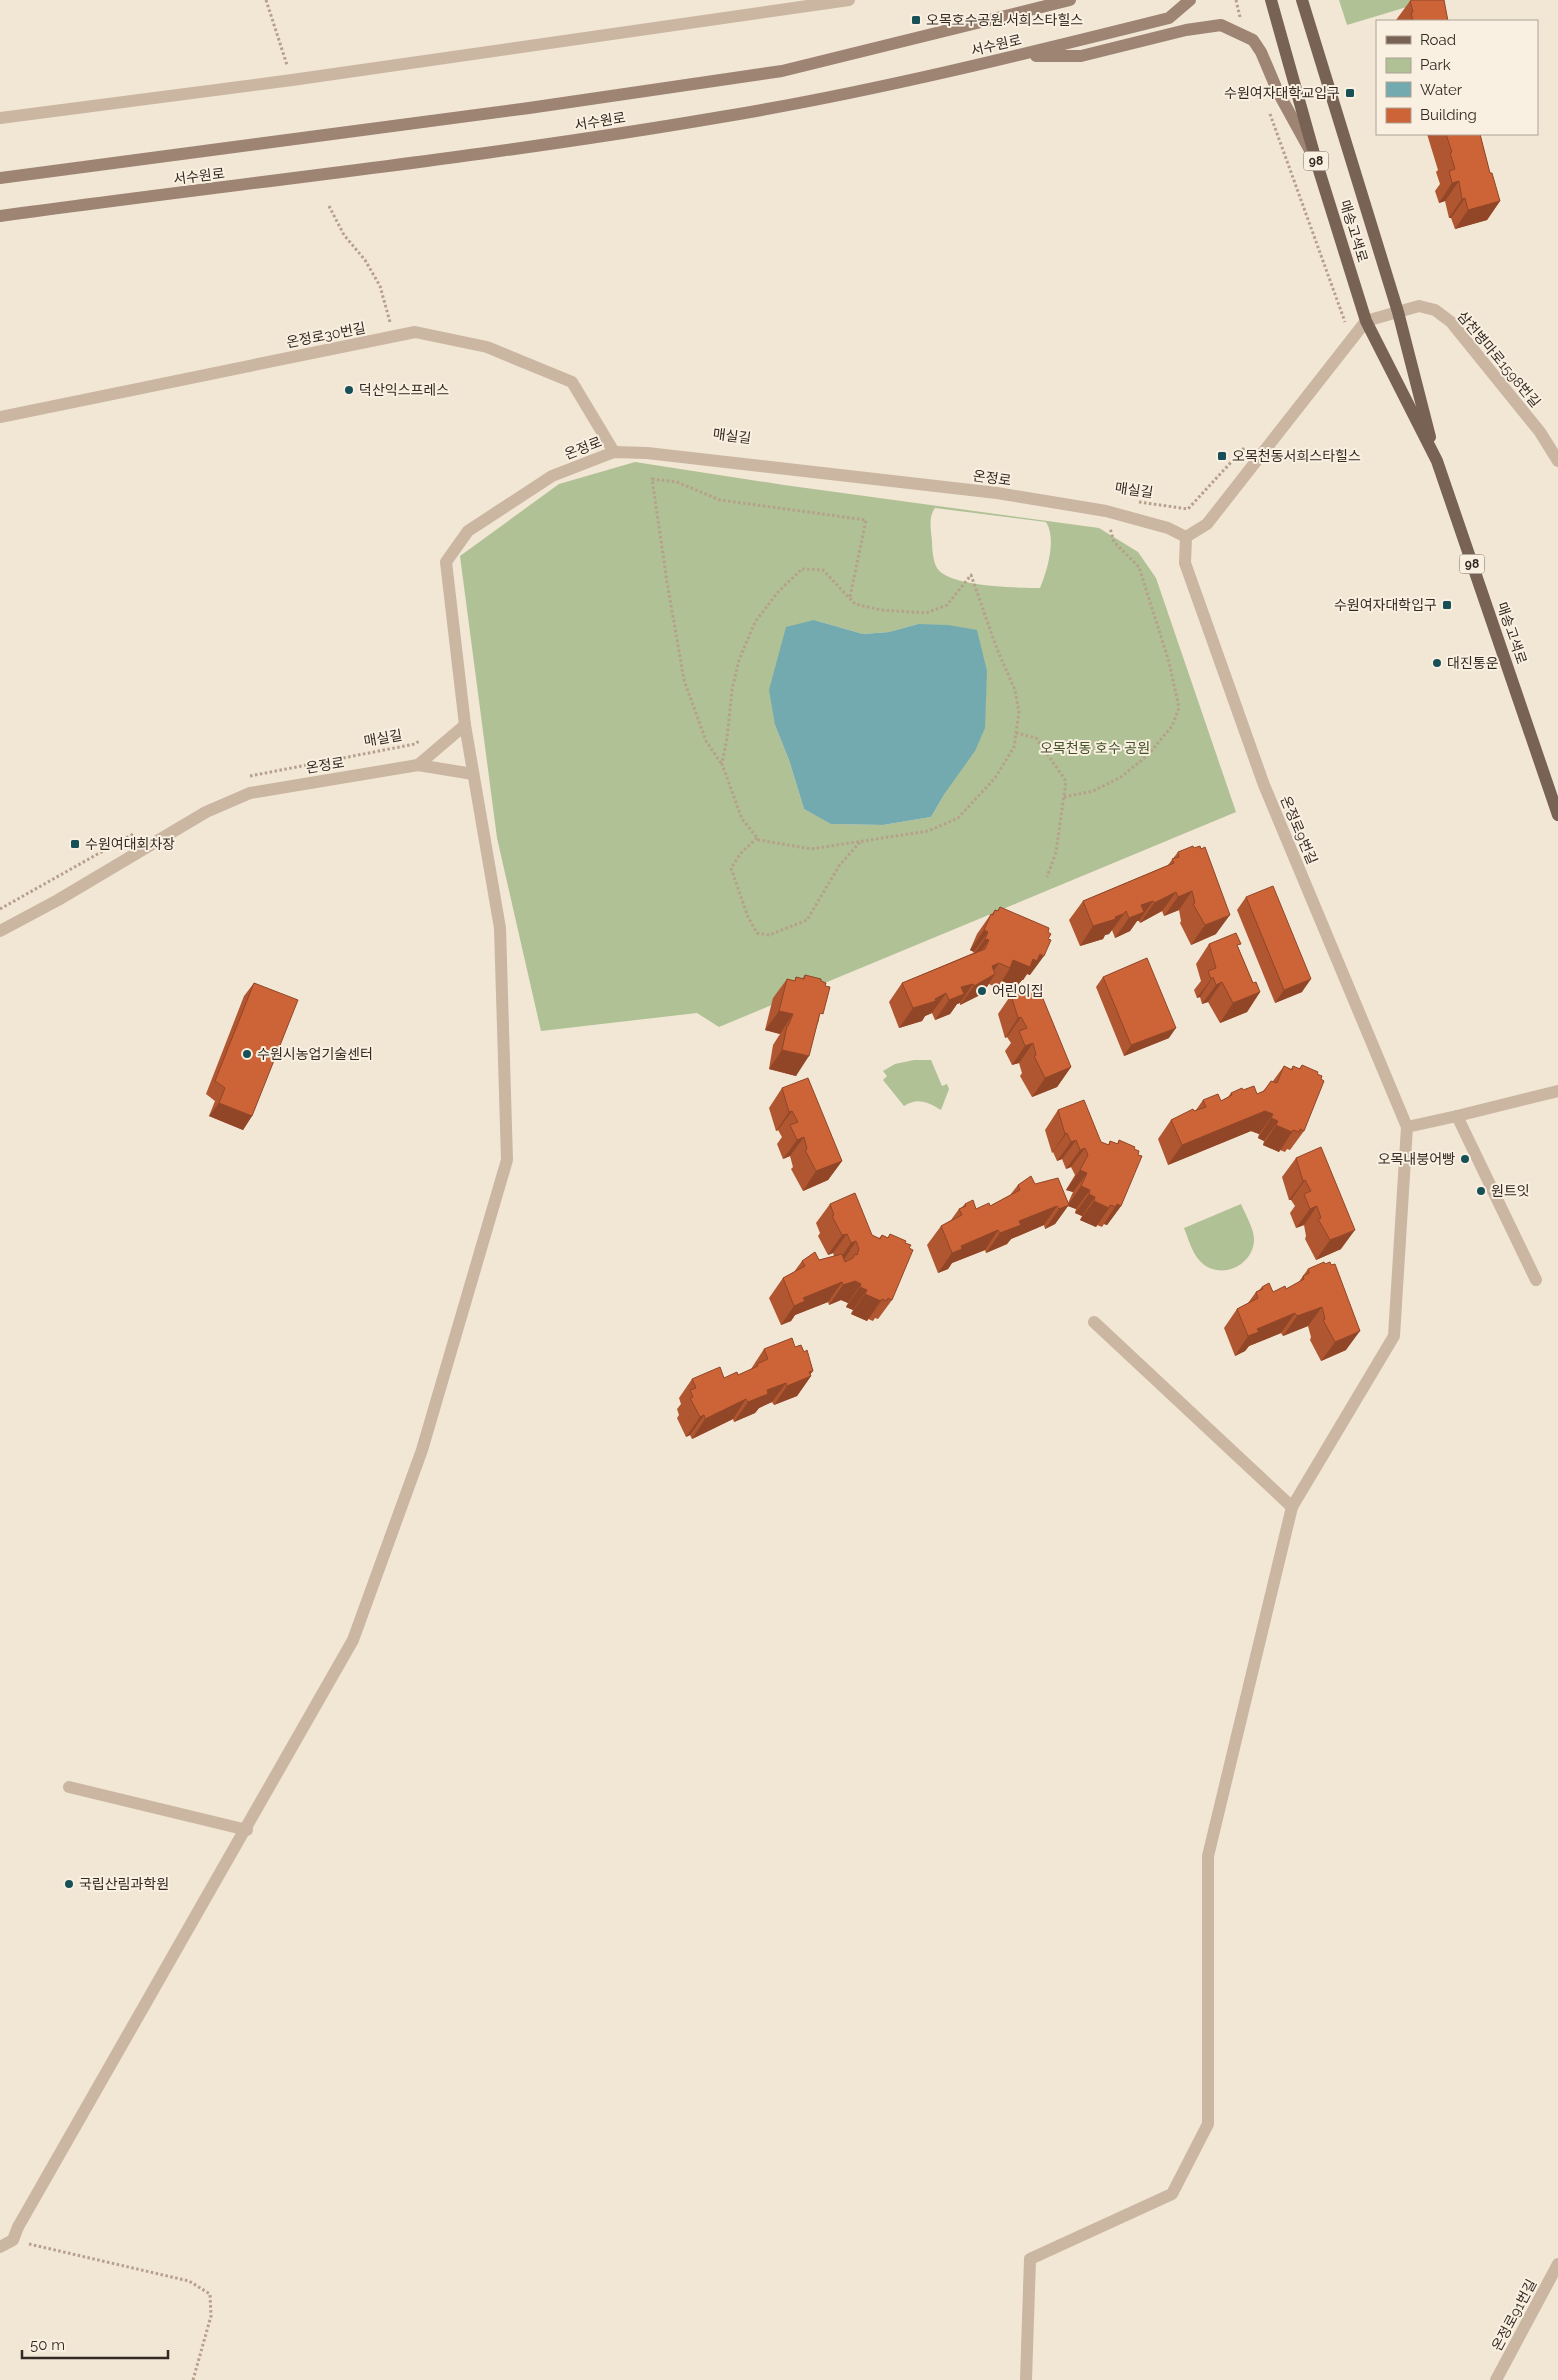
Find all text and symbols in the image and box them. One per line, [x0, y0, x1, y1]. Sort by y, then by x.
place label: 오목호수공원.서희스타힐스 [926, 12, 1083, 28]
marker: 오목호수공원.서희스타힐스 [910, 14, 922, 26]
legend [1376, 20, 1538, 135]
street label: 서수원로 [969, 31, 1023, 59]
text: Road [1420, 31, 1456, 49]
text: Park [1420, 56, 1451, 74]
text: Water [1420, 81, 1463, 99]
place label: 수원여자대학교입구 [1224, 85, 1340, 101]
marker: 수원여자대학교입구 [1344, 87, 1356, 99]
text: Building [1420, 106, 1477, 124]
street label: 서수원로 [573, 109, 627, 133]
road number: 98 [1304, 152, 1328, 170]
street label: 서수원로 [172, 165, 226, 187]
street label: 매송고색로 [1337, 198, 1371, 264]
street label: 삼천병마로1598번길 [1454, 308, 1544, 410]
street label: 온정로30번길 [285, 319, 367, 351]
place label: 덕산익스프레스 [359, 382, 449, 398]
marker: 덕산익스프레스 [343, 384, 355, 396]
street label: 매실길 [712, 426, 752, 446]
street label: 온정로 [562, 434, 604, 462]
place label: 오목천동서희스타힐스 [1232, 448, 1361, 464]
marker: 오목천동서희스타힐스 [1216, 450, 1228, 462]
street label: 온정로 [972, 467, 1012, 489]
street label: 매실길 [1114, 479, 1154, 501]
road number: 98 [1460, 554, 1484, 574]
place label: 수원여자대학입구 [1334, 597, 1437, 613]
marker: 수원여자대학입구 [1441, 599, 1453, 611]
street label: 매송고색로 [1494, 600, 1530, 666]
place label: 대진통운 [1447, 655, 1499, 671]
marker: 대진통운 [1431, 657, 1443, 669]
street label: 매실길 [363, 727, 403, 749]
park label: 오목천동 호수 공원 [1040, 740, 1150, 756]
street label: 온정로 [305, 754, 345, 776]
street label: 온정로9번길 [1277, 793, 1321, 867]
place label: 수원여대회차장 [85, 836, 175, 852]
marker: 수원여대회차장 [69, 838, 81, 850]
place label: 어린이집 [992, 983, 1044, 999]
marker: 어린이집 [976, 985, 988, 997]
place label: 수원시농업기술센터 [257, 1046, 373, 1062]
marker: 수원시농업기술센터 [241, 1048, 253, 1060]
place label: 오목내붕어빵 [1378, 1151, 1455, 1167]
marker: 오목내붕어빵 [1459, 1153, 1471, 1165]
place label: 원트잇 [1491, 1183, 1530, 1199]
marker: 원트잇 [1475, 1185, 1487, 1197]
place label: 국립산림과학원 [79, 1876, 169, 1892]
marker: 국립산림과학원 [63, 1878, 75, 1890]
street label: 온정로91번길 [1488, 2277, 1540, 2353]
scale bar [22, 2328, 169, 2360]
text: 50 m [30, 2336, 65, 2354]

